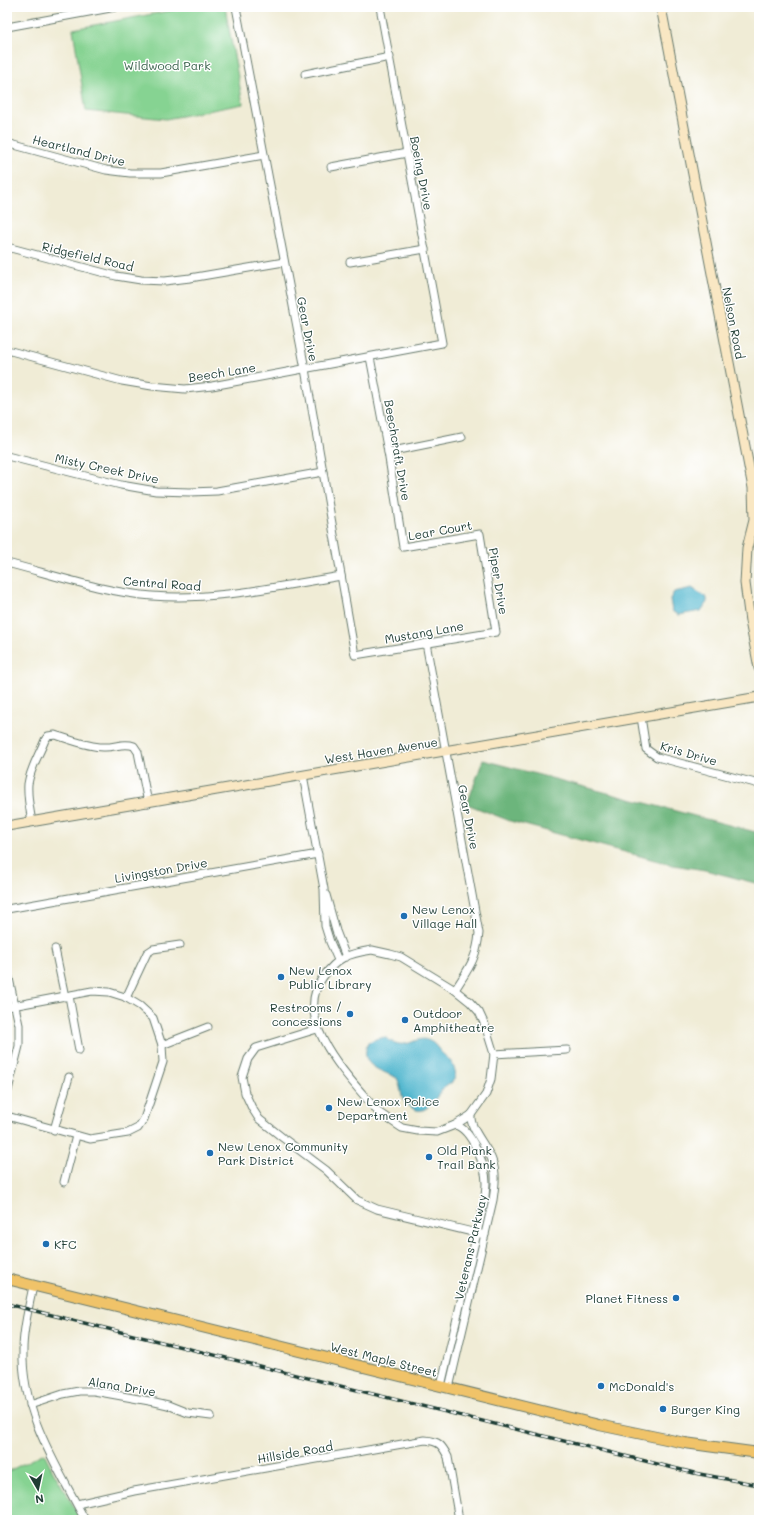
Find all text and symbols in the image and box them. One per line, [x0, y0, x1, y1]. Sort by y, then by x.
park label: Wildwood Park [123, 57, 211, 73]
street label: Heartland Drive [31, 131, 127, 169]
street label: Boeing Drive [407, 135, 437, 211]
street label: Ridgefield Road [41, 238, 136, 274]
street label: Nelson Road [719, 286, 749, 361]
street label: Gear Drive [294, 295, 322, 363]
street label: Beech Lane [187, 359, 257, 385]
street label: Beechcraft Drive [381, 398, 415, 502]
street label: Misty Creek Drive [54, 449, 160, 487]
street label: Lear Court [407, 517, 473, 543]
street label: Piper Drive [486, 546, 512, 616]
street label: Central Road [122, 572, 202, 594]
street label: Mustang Lane [383, 617, 465, 647]
street label: West Haven Avenue [323, 733, 439, 767]
street label: Kris Drive [659, 737, 719, 769]
street label: Gear Drive [455, 783, 483, 851]
street label: Livingston Drive [113, 854, 209, 886]
place label: New Lenox Village Hall [412, 901, 477, 931]
marker: New Lenox Village Hall [399, 911, 409, 921]
place label: New Lenox Public Library [289, 962, 372, 992]
marker: New Lenox Public Library [276, 972, 286, 982]
place label: Restrooms / concessions [270, 999, 342, 1029]
place label: Outdoor Amphitheatre [413, 1005, 494, 1035]
marker: Restrooms / concessions [345, 1009, 355, 1019]
marker: Outdoor Amphitheatre [400, 1015, 410, 1025]
place label: New Lenox Police Department [337, 1093, 440, 1123]
marker: New Lenox Police Department [324, 1103, 334, 1113]
place label: New Lenox Community Park District [218, 1138, 348, 1168]
place label: Old Plank Trail Bank [437, 1142, 496, 1172]
marker: New Lenox Community Park District [205, 1148, 215, 1158]
marker: Old Plank Trail Bank [424, 1152, 434, 1162]
street label: Veterans Parkway [450, 1193, 490, 1301]
place label: KFC [54, 1236, 77, 1252]
marker: KFC [41, 1239, 51, 1249]
place label: Planet Fitness [586, 1290, 668, 1306]
marker: Planet Fitness [671, 1293, 681, 1303]
street label: West Maple Street [329, 1338, 439, 1380]
street label: Alana Drive [87, 1373, 157, 1399]
place label: McDonald's [609, 1378, 674, 1394]
marker: McDonald's [596, 1381, 606, 1391]
place label: Burger King [671, 1401, 740, 1417]
marker: Burger King [658, 1404, 668, 1414]
street label: Hillside Road [256, 1437, 334, 1467]
north arrow [18, 1469, 58, 1509]
text: N [34, 1491, 45, 1507]

